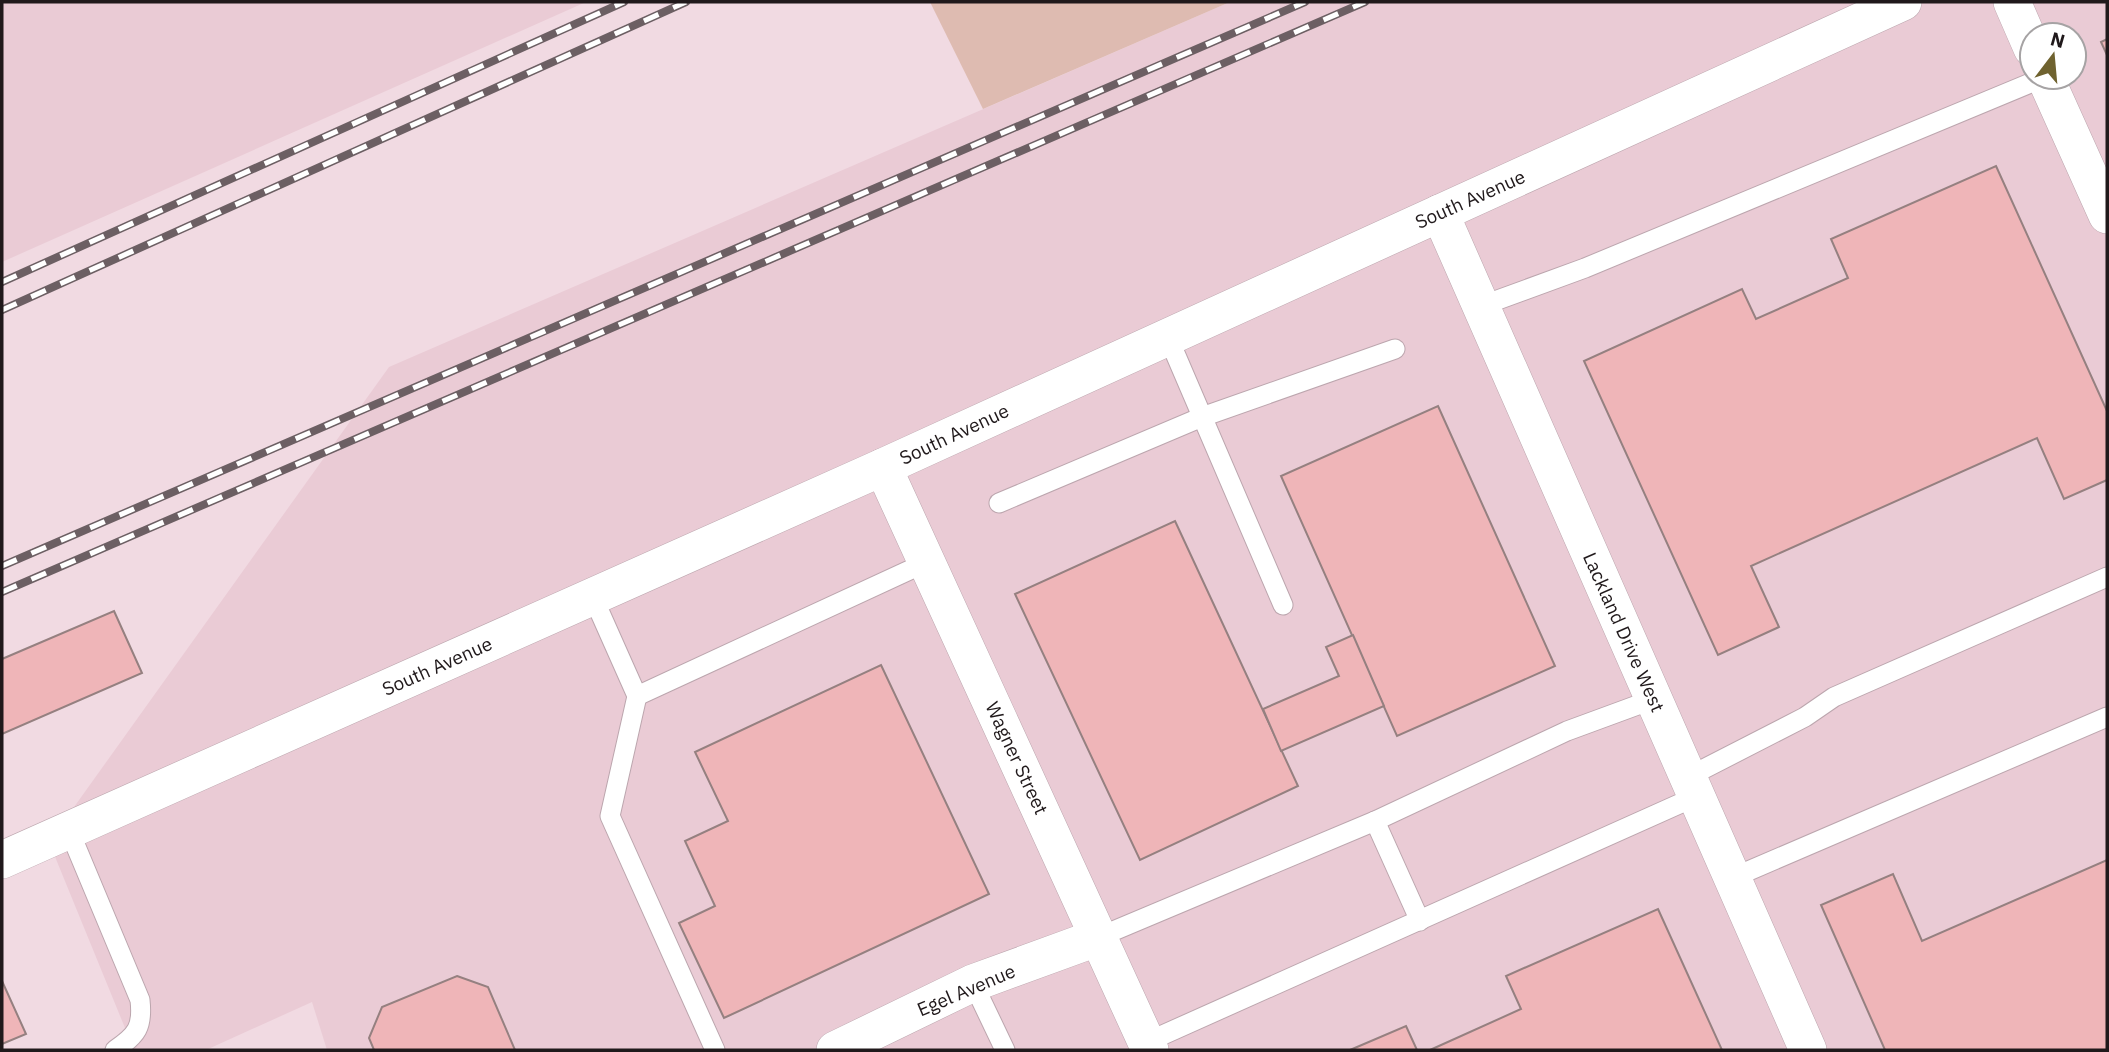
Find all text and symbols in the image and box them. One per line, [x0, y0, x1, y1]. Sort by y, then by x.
north arrow [2018, 21, 2088, 91]
text: N [2048, 26, 2068, 53]
street label: South Avenue [1411, 164, 1529, 234]
street label: South Avenue [896, 398, 1012, 470]
street label: Lackland Drive West [1578, 548, 1670, 716]
street label: South Avenue [378, 631, 496, 701]
street label: Wagner Street [980, 698, 1054, 818]
street label: Egel Avenue [913, 959, 1019, 1021]

